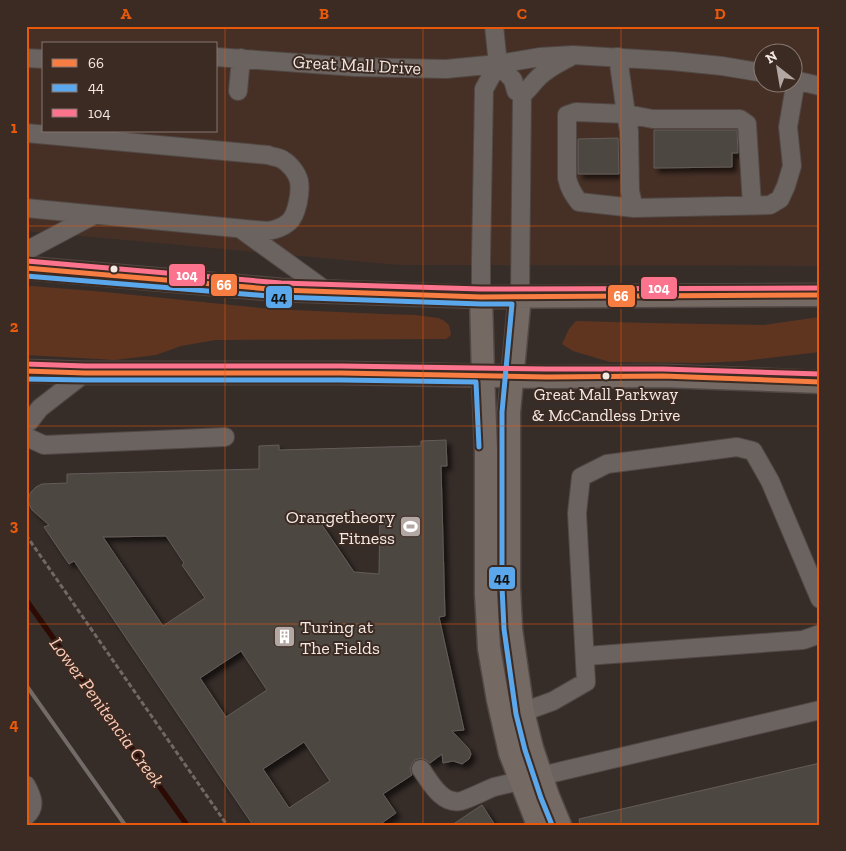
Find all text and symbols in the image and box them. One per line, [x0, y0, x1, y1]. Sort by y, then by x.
text: A [121, 4, 132, 23]
text: B [319, 4, 329, 23]
text: C [517, 4, 527, 23]
text: D [714, 4, 726, 23]
legend [42, 42, 218, 132]
north arrow [754, 42, 804, 92]
text: N [763, 47, 781, 67]
street label: Great Mall Drive [292, 51, 422, 79]
text: 66 [88, 54, 104, 72]
text: 44 [88, 78, 104, 96]
text: 104 [88, 104, 111, 122]
text: 1 [11, 118, 18, 137]
line badge: 104 [168, 263, 206, 287]
unlabelled marker [109, 264, 119, 274]
text: 104 [176, 267, 198, 284]
line badge: 66 [210, 273, 238, 297]
line badge: 104 [640, 276, 678, 300]
text: 66 [216, 277, 232, 294]
text: 104 [648, 280, 670, 297]
line badge: 66 [607, 284, 636, 308]
line badge: 44 [265, 285, 293, 309]
text: 66 [613, 288, 629, 305]
text: 44 [271, 289, 287, 306]
text: 2 [10, 317, 19, 336]
marker: Great Mall Parkway & McCandless Drive [601, 371, 611, 381]
place label: Great Mall Parkway & McCandless Drive [532, 384, 680, 425]
place label: Orangetheory Fitness [286, 506, 396, 549]
sports icon: Orangetheory Fitness [399, 515, 423, 539]
text: 3 [10, 516, 19, 535]
line badge: 44 [488, 566, 516, 590]
text: 44 [494, 570, 510, 587]
place label: Turing at The Fields [300, 616, 380, 659]
building icon: Turing at The Fields [272, 625, 296, 649]
water label: Lower Penitencia Creek [45, 632, 169, 792]
text: 4 [9, 715, 19, 734]

